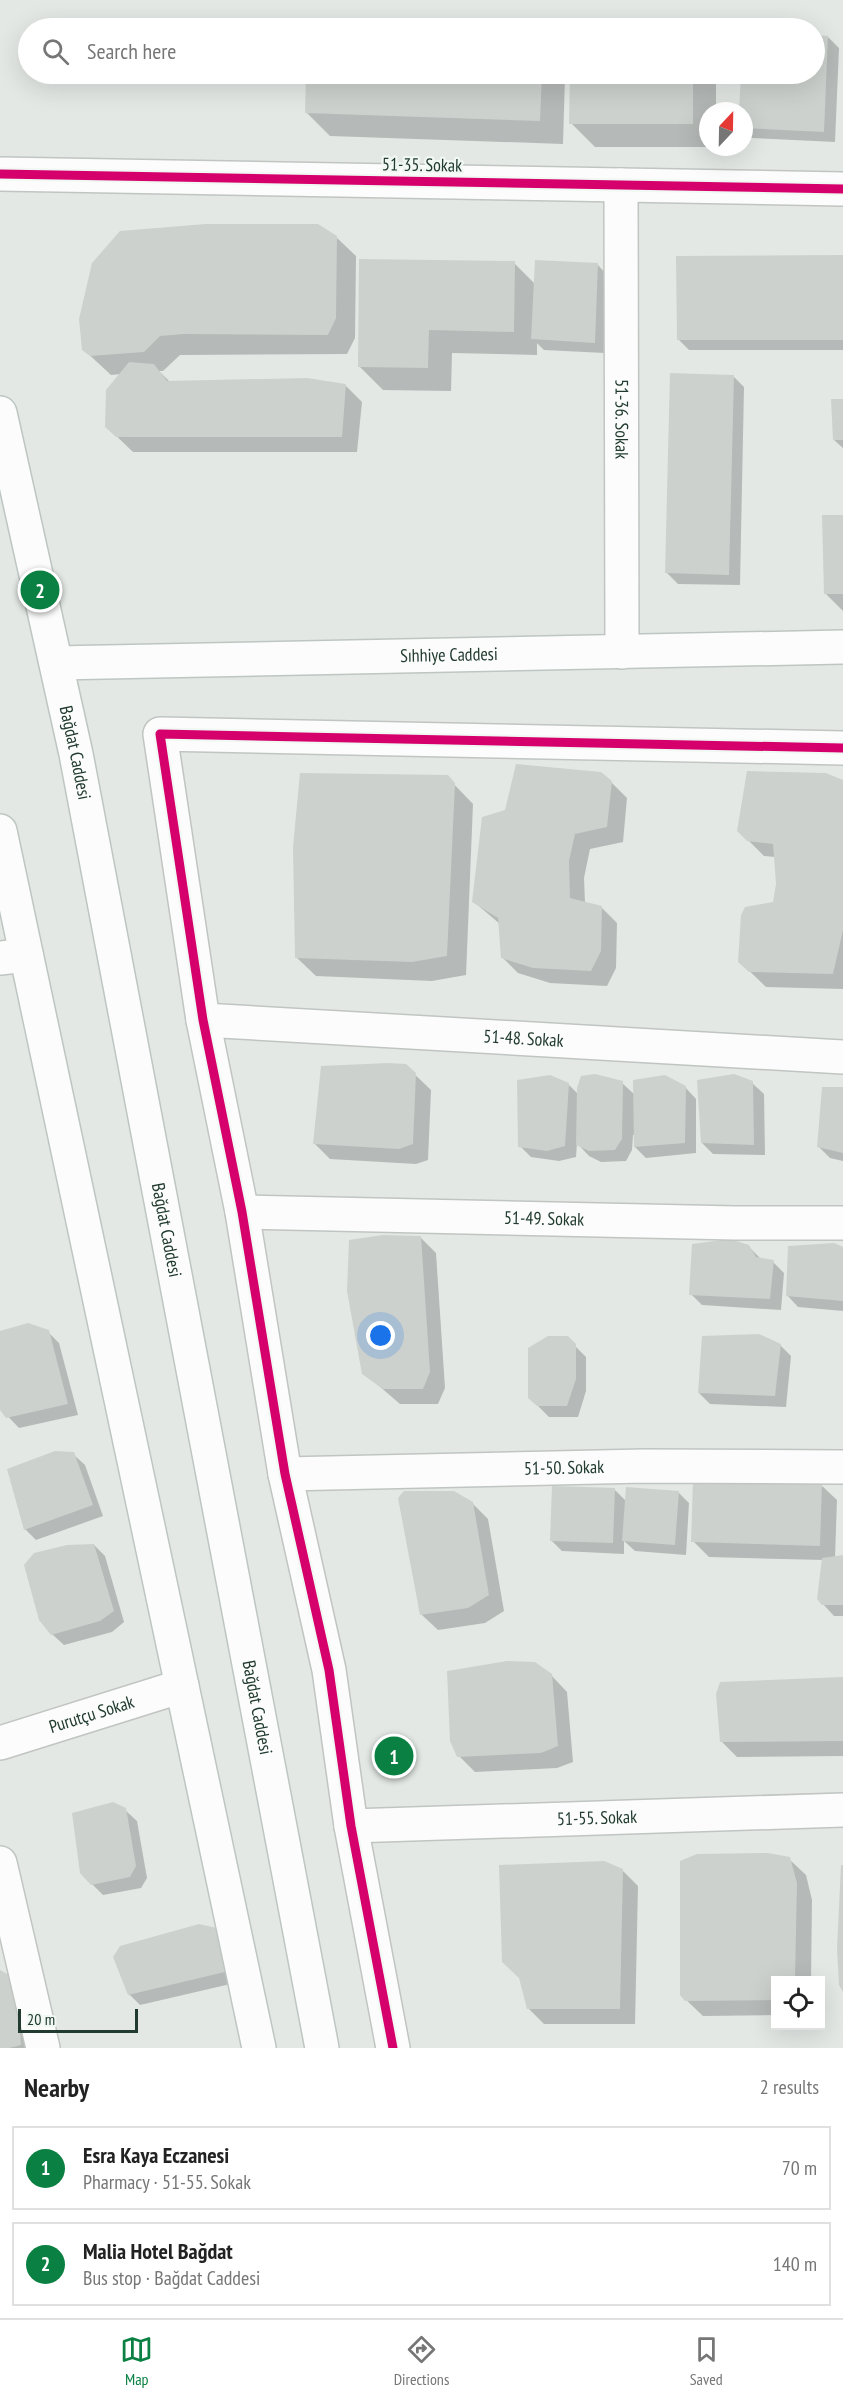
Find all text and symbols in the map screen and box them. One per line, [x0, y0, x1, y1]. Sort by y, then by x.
search box [18, 18, 825, 84]
icon: search [39, 35, 72, 68]
text: Search here [87, 37, 176, 65]
north arrow [699, 102, 753, 156]
street label: 51-35. Sokak [382, 152, 462, 177]
street label: 51-36. Sokak [610, 379, 634, 459]
pin: 2 [20, 568, 60, 612]
street label: Sıhhiye Caddesi [400, 642, 498, 667]
street label: Bağdat Caddesi [55, 703, 96, 802]
street label: 51-48. Sokak [483, 1024, 564, 1052]
street label: Bağdat Caddesi [147, 1181, 187, 1279]
street label: 51-49. Sokak [504, 1206, 584, 1231]
your location [366, 1321, 395, 1350]
street label: 51-50. Sokak [524, 1455, 604, 1480]
street label: Bağdat Caddesi [238, 1658, 278, 1757]
street label: Purutçu Sokak [46, 1690, 137, 1738]
pin: 1 [374, 1734, 414, 1778]
street label: 51-55. Sokak [556, 1805, 637, 1830]
map controls [771, 1976, 825, 2030]
button: locate [771, 1976, 825, 2030]
scale bar [18, 2006, 138, 2034]
text: 20 m [27, 2009, 55, 2029]
text: Nearby [24, 2071, 89, 2104]
text: 2 results [760, 2074, 819, 2100]
text: Esra Kaya Eczanesi [83, 2141, 229, 2169]
text: 1 [41, 2155, 50, 2181]
text: 70 m [782, 2155, 817, 2181]
text: Pharmacy · 51-55. Sokak [83, 2169, 251, 2195]
text: Malia Hotel Bağdat [83, 2237, 233, 2265]
text: 2 [41, 2251, 50, 2277]
text: 140 m [773, 2251, 817, 2277]
text: Bus stop · Bağdat Caddesi [83, 2265, 260, 2291]
tab: Map [120, 2333, 153, 2389]
tab: Directions [394, 2333, 449, 2389]
tab: Saved [690, 2333, 723, 2389]

